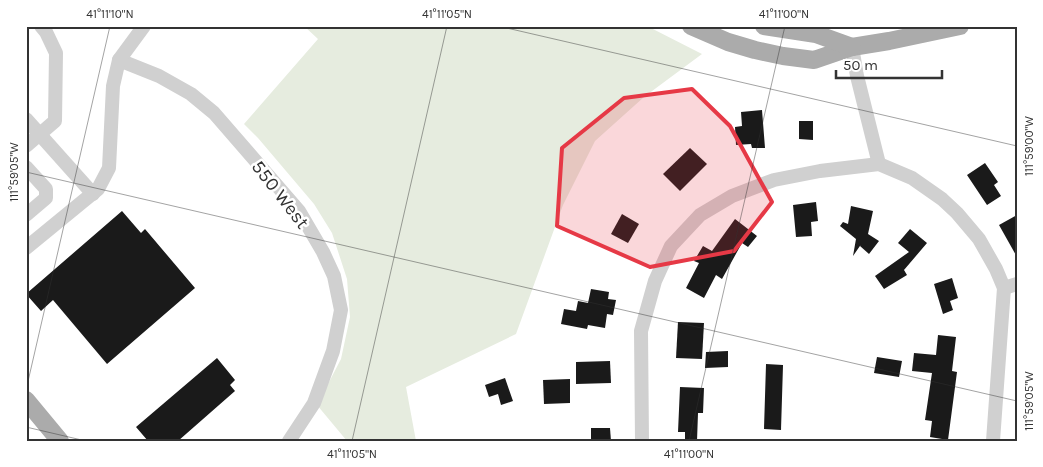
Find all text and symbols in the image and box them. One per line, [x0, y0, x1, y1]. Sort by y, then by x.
text: 41°11'10"N [86, 7, 134, 21]
text: 41°11'05"N [422, 7, 472, 21]
text: 41°11'00"N [759, 7, 809, 21]
scale bar [836, 48, 942, 80]
text: 50 m [843, 56, 878, 74]
text: 111°59'00"W [1022, 116, 1036, 176]
text: 111°59'05"W [7, 142, 21, 202]
street label: 550 West [247, 156, 314, 233]
text: 111°59'05"W [1022, 371, 1036, 431]
text: 41°11'05"N [327, 447, 377, 461]
text: 41°11'00"N [664, 447, 714, 461]

